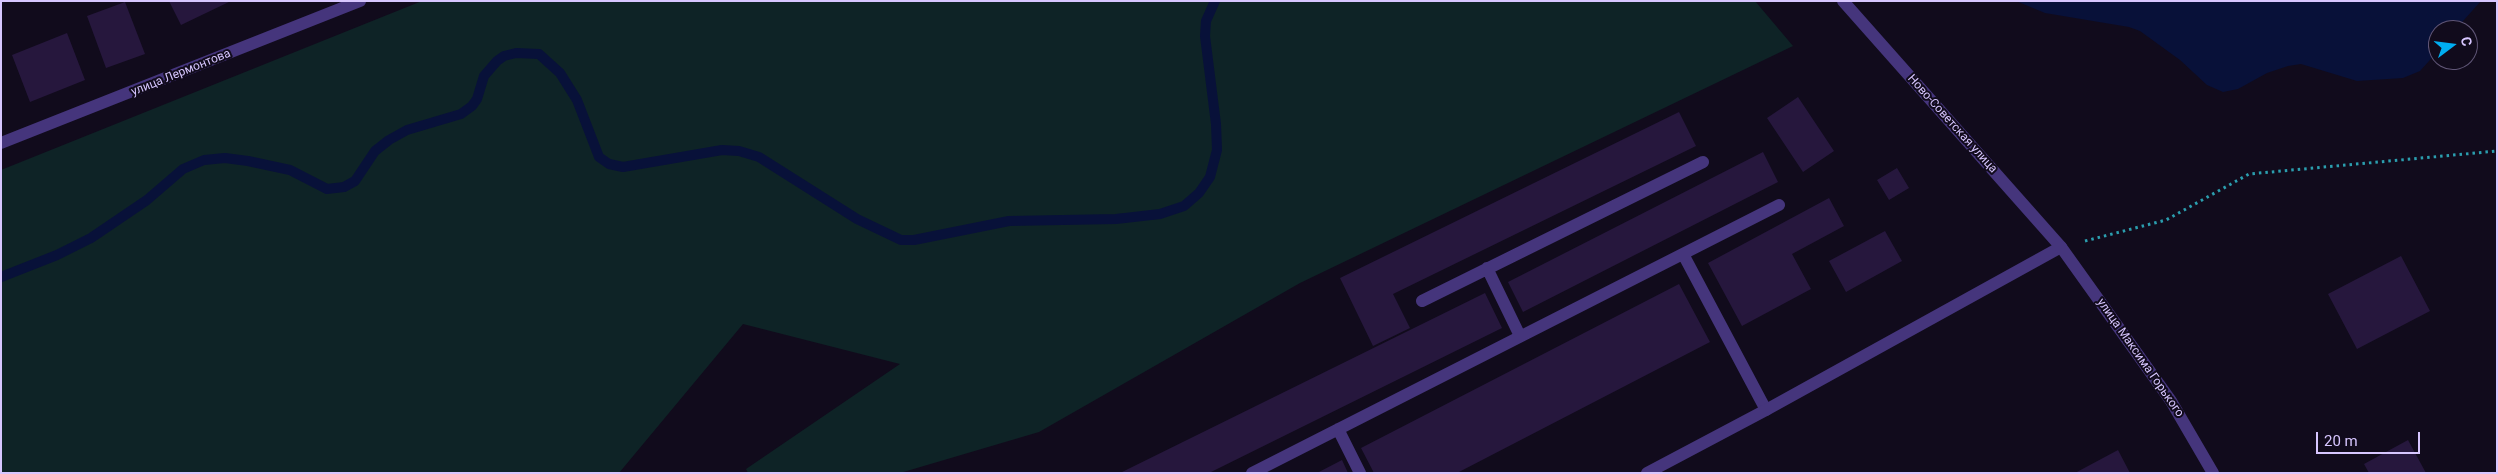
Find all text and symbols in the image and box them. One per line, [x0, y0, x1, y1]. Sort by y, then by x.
north arrow [2428, 20, 2478, 70]
text: С [2458, 35, 2475, 48]
street label: улица Лермонтова [129, 46, 233, 100]
street label: Ново-Советская улица [1904, 72, 2000, 176]
street label: улица Максима Горького [2094, 296, 2186, 420]
scale bar [2318, 422, 2422, 454]
text: 20 m [2324, 432, 2358, 450]

